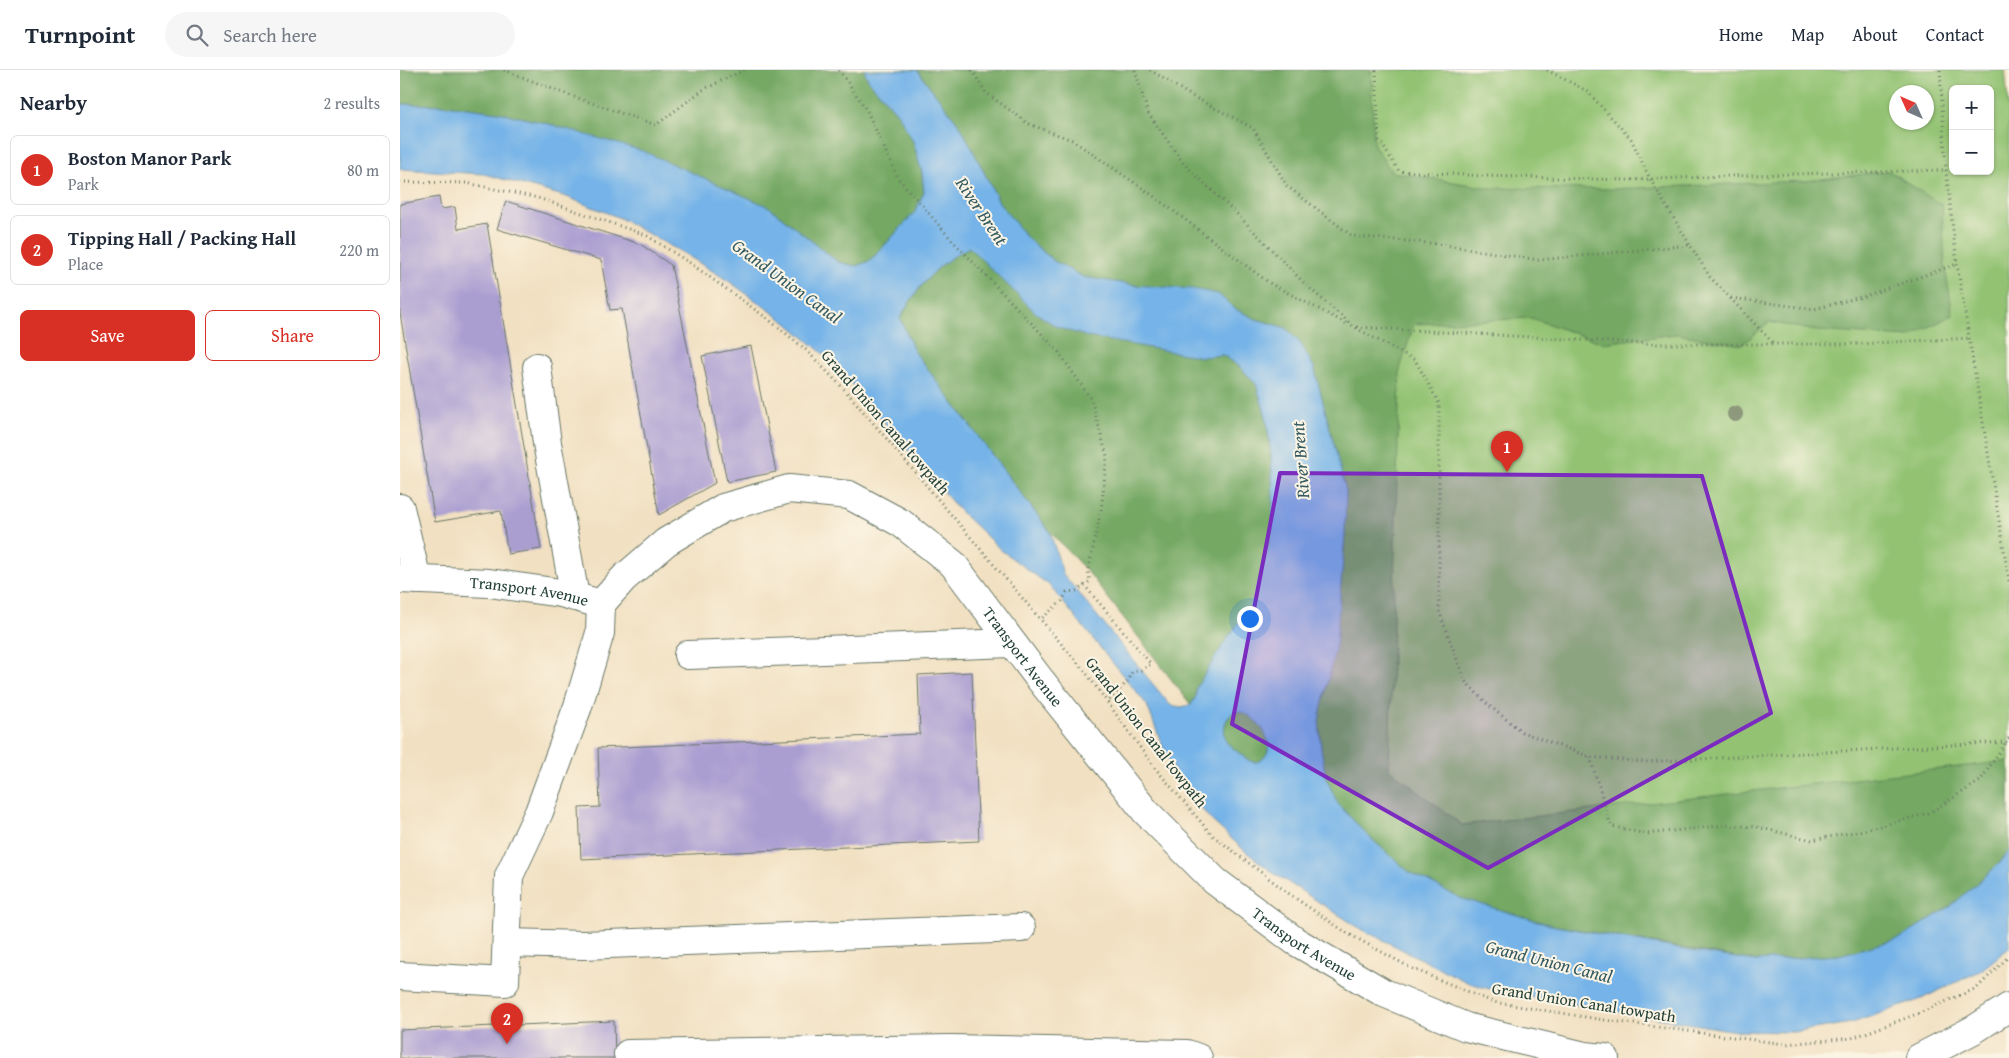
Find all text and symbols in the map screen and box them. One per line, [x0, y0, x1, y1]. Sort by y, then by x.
search box [165, 12, 515, 57]
text: Turnpoint [25, 17, 135, 52]
icon: search [183, 21, 211, 49]
text: Search here [223, 21, 317, 49]
text: Home [1719, 21, 1763, 48]
text: Map [1791, 21, 1824, 48]
text: About [1852, 21, 1898, 48]
text: Contact [1926, 21, 1984, 48]
north arrow [1889, 85, 1934, 130]
map controls [1949, 85, 1994, 175]
button: + [1949, 85, 1994, 130]
text: Nearby [20, 87, 87, 118]
text: 2 results [323, 91, 380, 115]
button: − [1949, 130, 1994, 175]
text: Boston Manor Park [68, 144, 231, 172]
text: 1 [33, 158, 41, 182]
text: 80 m [347, 158, 379, 182]
water label: River Brent [949, 171, 1015, 251]
text: Park [68, 172, 99, 196]
text: Tipping Hall / Packing Hall [68, 224, 296, 252]
water label: Grand Union Canal [727, 232, 848, 330]
text: 2 [33, 238, 41, 262]
text: 220 m [339, 238, 379, 262]
text: Place [68, 252, 103, 276]
button: Save [20, 310, 195, 361]
button: Share [205, 310, 380, 361]
street label: Grand Union Canal towpath [816, 344, 956, 500]
water label: River Brent [1284, 420, 1316, 501]
pin: 1 [1491, 431, 1523, 472]
street label: Transport Avenue [469, 570, 591, 612]
street label: Transport Avenue [977, 602, 1069, 712]
your location [1237, 606, 1263, 632]
street label: Grand Union Canal towpath [1080, 651, 1214, 813]
street label: Transport Avenue [1247, 901, 1361, 986]
water label: Grand Union Canal [1483, 932, 1616, 990]
street label: Grand Union Canal towpath [1490, 976, 1678, 1028]
pin: 2 [491, 1003, 523, 1044]

